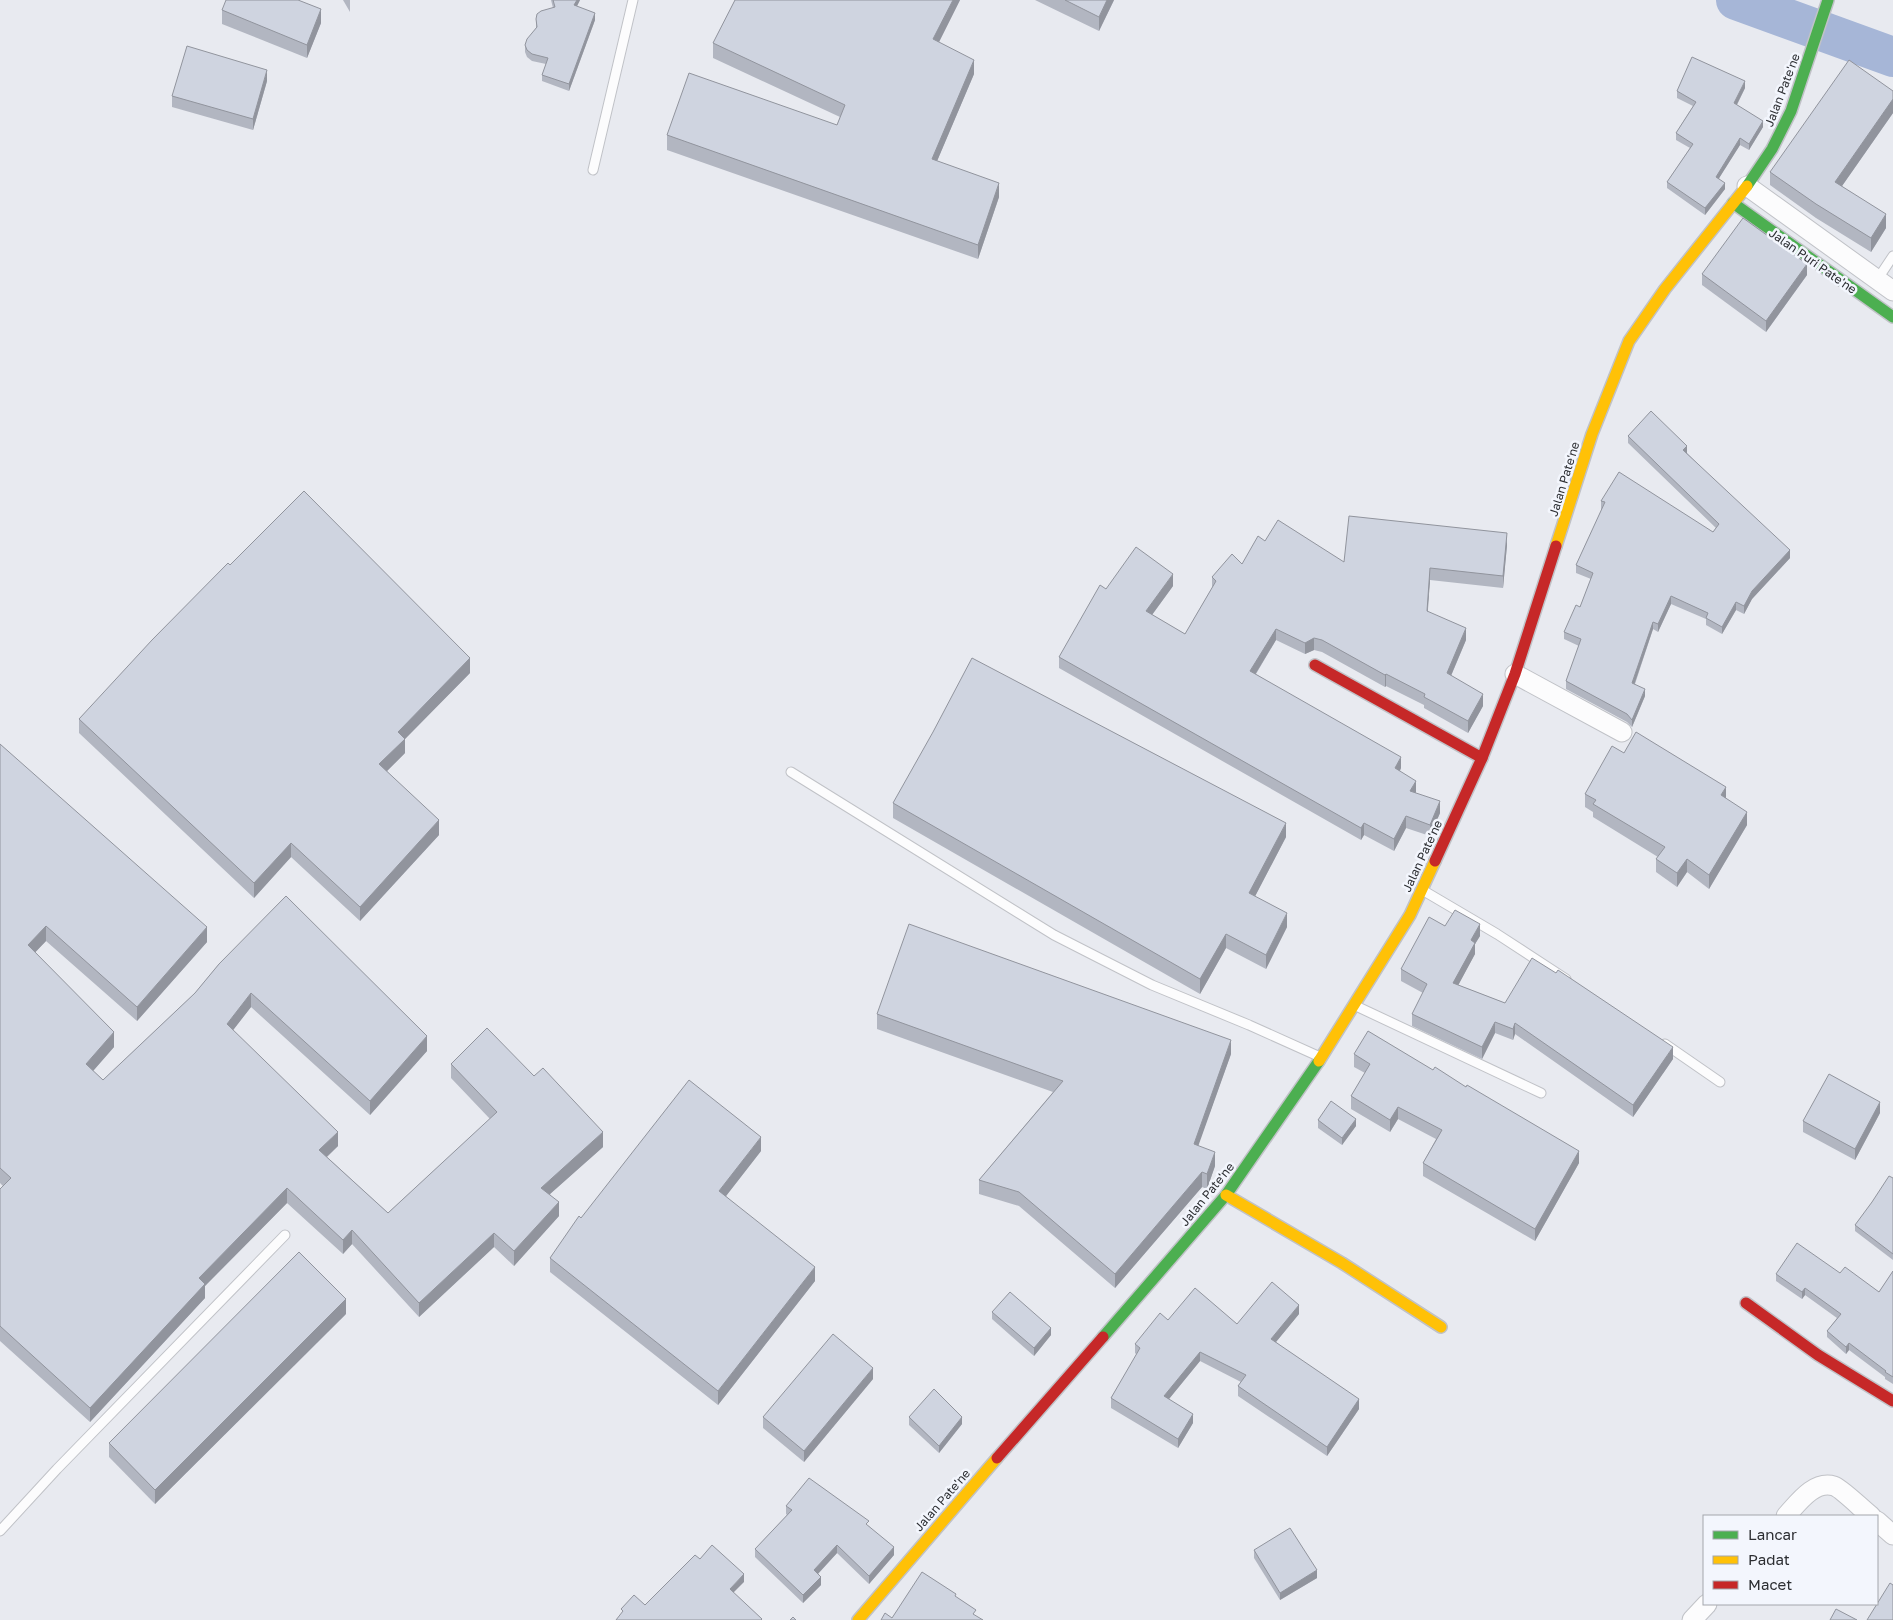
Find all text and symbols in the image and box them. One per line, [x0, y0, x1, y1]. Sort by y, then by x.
street label: Jalan Pate'ne [1761, 51, 1803, 129]
street label: Jalan Puri Pate'ne [1766, 225, 1860, 297]
street label: Jalan Pate'ne [1546, 440, 1583, 518]
street label: Jalan Pate'ne [1399, 818, 1445, 894]
street label: Jalan Pate'ne [1177, 1159, 1237, 1229]
street label: Jalan Pate'ne [911, 1466, 973, 1534]
legend [1703, 1515, 1878, 1605]
text: Lancar [1748, 1525, 1797, 1543]
text: Padat [1748, 1550, 1790, 1568]
text: Macet [1748, 1575, 1792, 1593]

